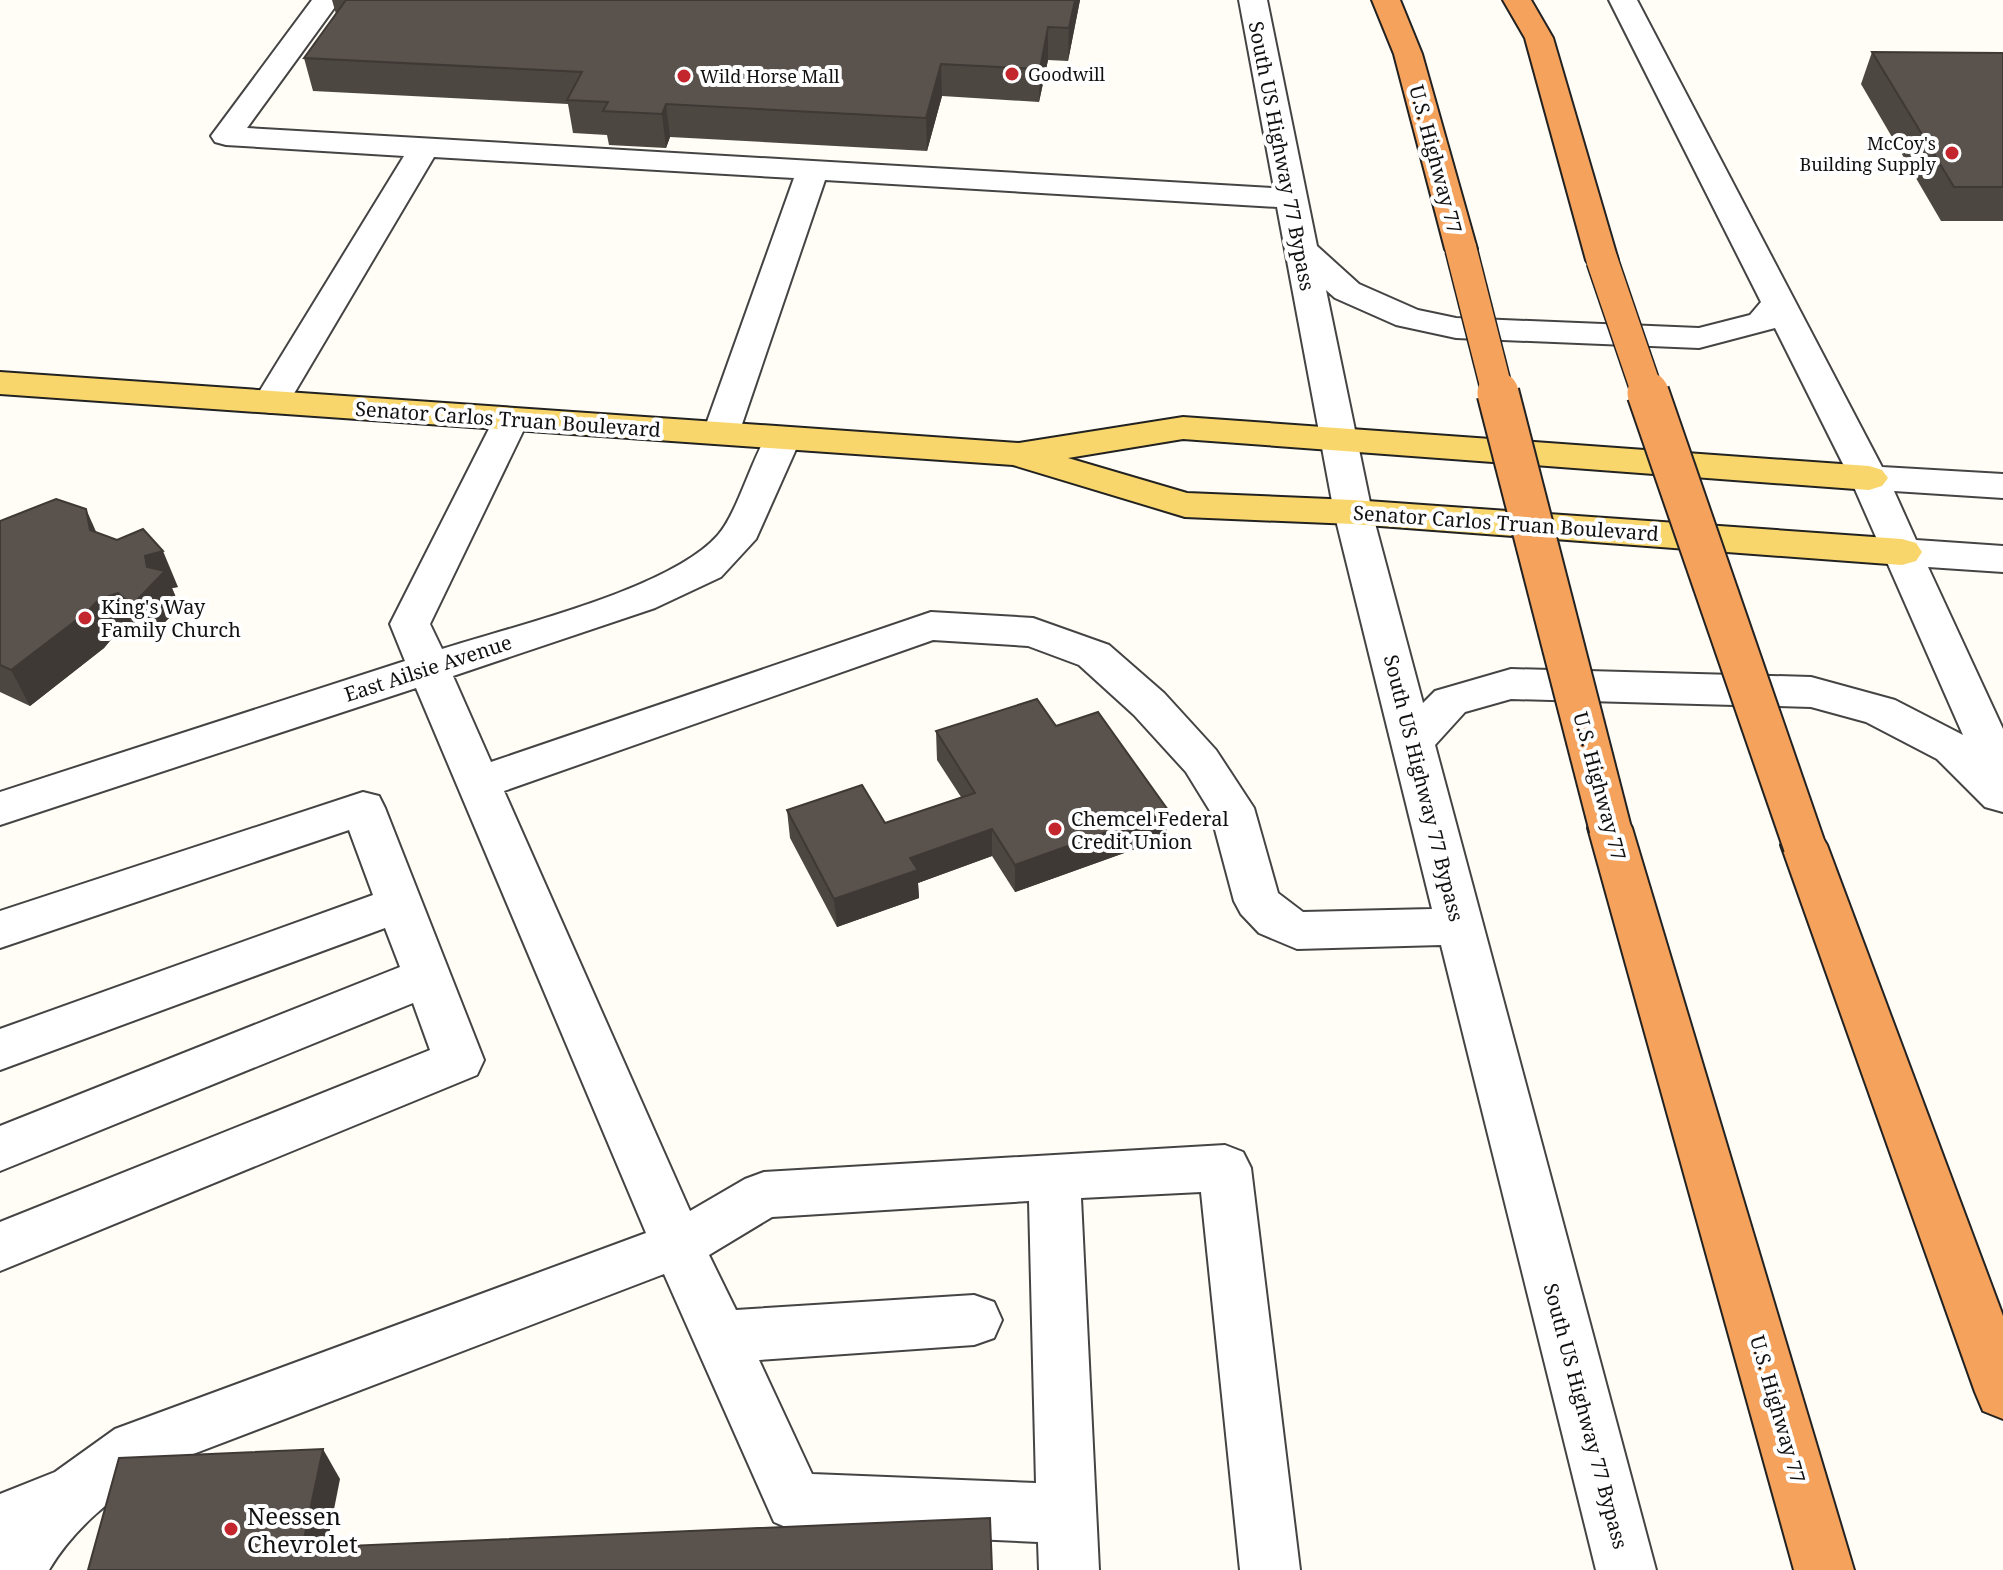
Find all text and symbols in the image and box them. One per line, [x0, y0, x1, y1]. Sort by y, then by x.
street label: South US Highway 77 Bypass [1243, 19, 1321, 293]
place label: Goodwill [1028, 62, 1106, 86]
place label: Wild Horse Mall [700, 64, 840, 88]
marker: Goodwill [1003, 65, 1021, 83]
marker: Wild Horse Mall [675, 67, 693, 85]
street label: U.S. Highway 77 [1403, 82, 1469, 236]
place label: McCoy's Building Supply [1800, 131, 1937, 176]
marker: McCoy's Building Supply [1943, 144, 1961, 162]
street label: Senator Carlos Truan Boulevard [354, 395, 662, 443]
street label: Senator Carlos Truan Boulevard [1352, 499, 1660, 547]
place label: King's Way Family Church [101, 593, 241, 643]
marker: King's Way Family Church [76, 609, 94, 627]
street label: East Ailsie Avenue [341, 628, 515, 708]
street label: South US Highway 77 Bypass [1378, 652, 1470, 924]
street label: U.S. Highway 77 [1567, 709, 1633, 863]
place label: Chemcel Federal Credit Union [1071, 805, 1229, 855]
marker: Chemcel Federal Credit Union [1046, 820, 1064, 838]
street label: South US Highway 77 Bypass [1538, 1280, 1634, 1552]
street label: U.S. Highway 77 [1744, 1332, 1812, 1486]
place label: Neessen Chevrolet [247, 1499, 358, 1560]
marker: Neessen Chevrolet [222, 1520, 240, 1538]

